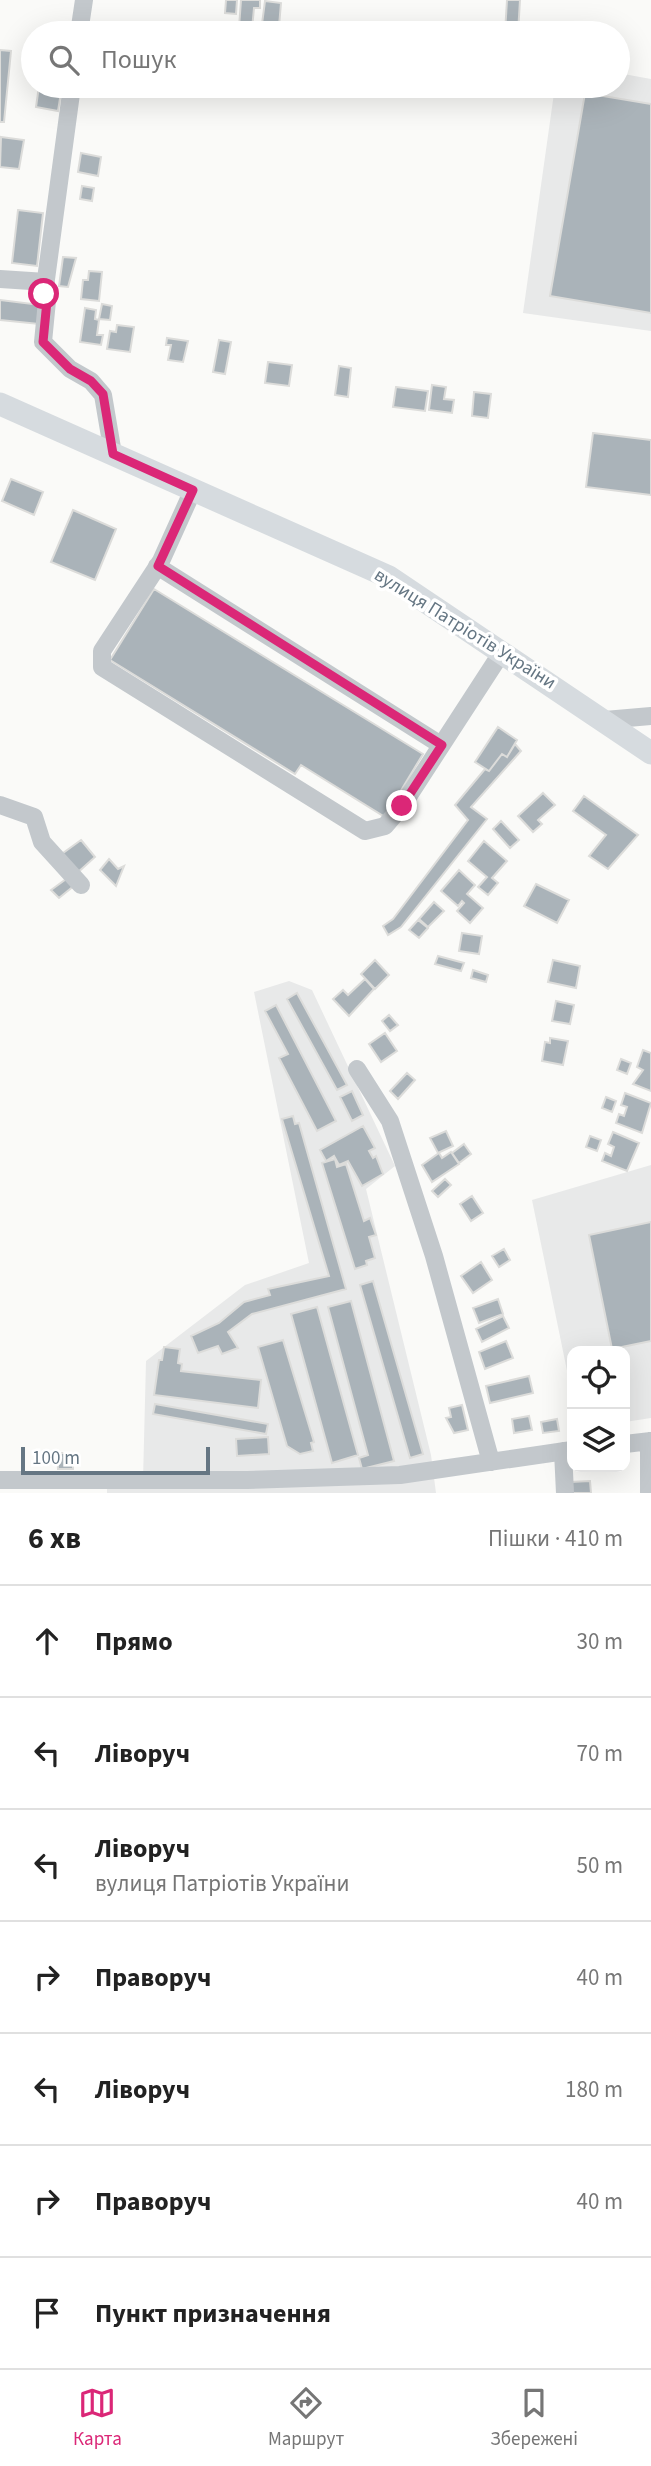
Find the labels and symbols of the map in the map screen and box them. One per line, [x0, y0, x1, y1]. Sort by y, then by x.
route start [28, 278, 59, 309]
street label: вулиця Патріотів України [369, 562, 561, 696]
route end [386, 790, 417, 821]
scale bar [21, 1444, 210, 1476]

